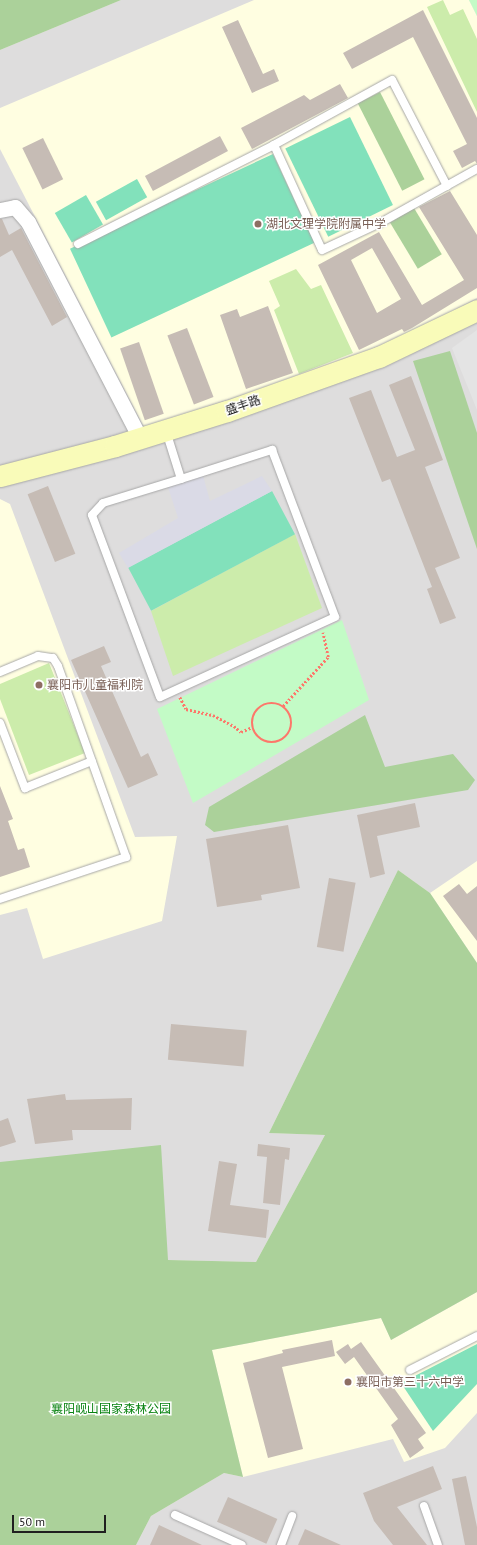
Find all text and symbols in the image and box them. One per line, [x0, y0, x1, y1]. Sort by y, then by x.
place label: 湖北文理学院附属中学 [266, 217, 386, 231]
marker: 湖北文理学院附属中学 [253, 219, 263, 229]
street label: 盛丰路 [224, 392, 262, 418]
place label: 襄阳市儿童福利院 [47, 678, 143, 692]
marker: 襄阳市儿童福利院 [34, 680, 44, 690]
place label: 襄阳市第三十六中学 [356, 1375, 464, 1389]
marker: 襄阳市第三十六中学 [343, 1377, 353, 1387]
park label: 襄阳岘山国家森林公园 [51, 1402, 171, 1416]
scale bar [14, 1507, 108, 1533]
text: 50 m [19, 1514, 45, 1529]

